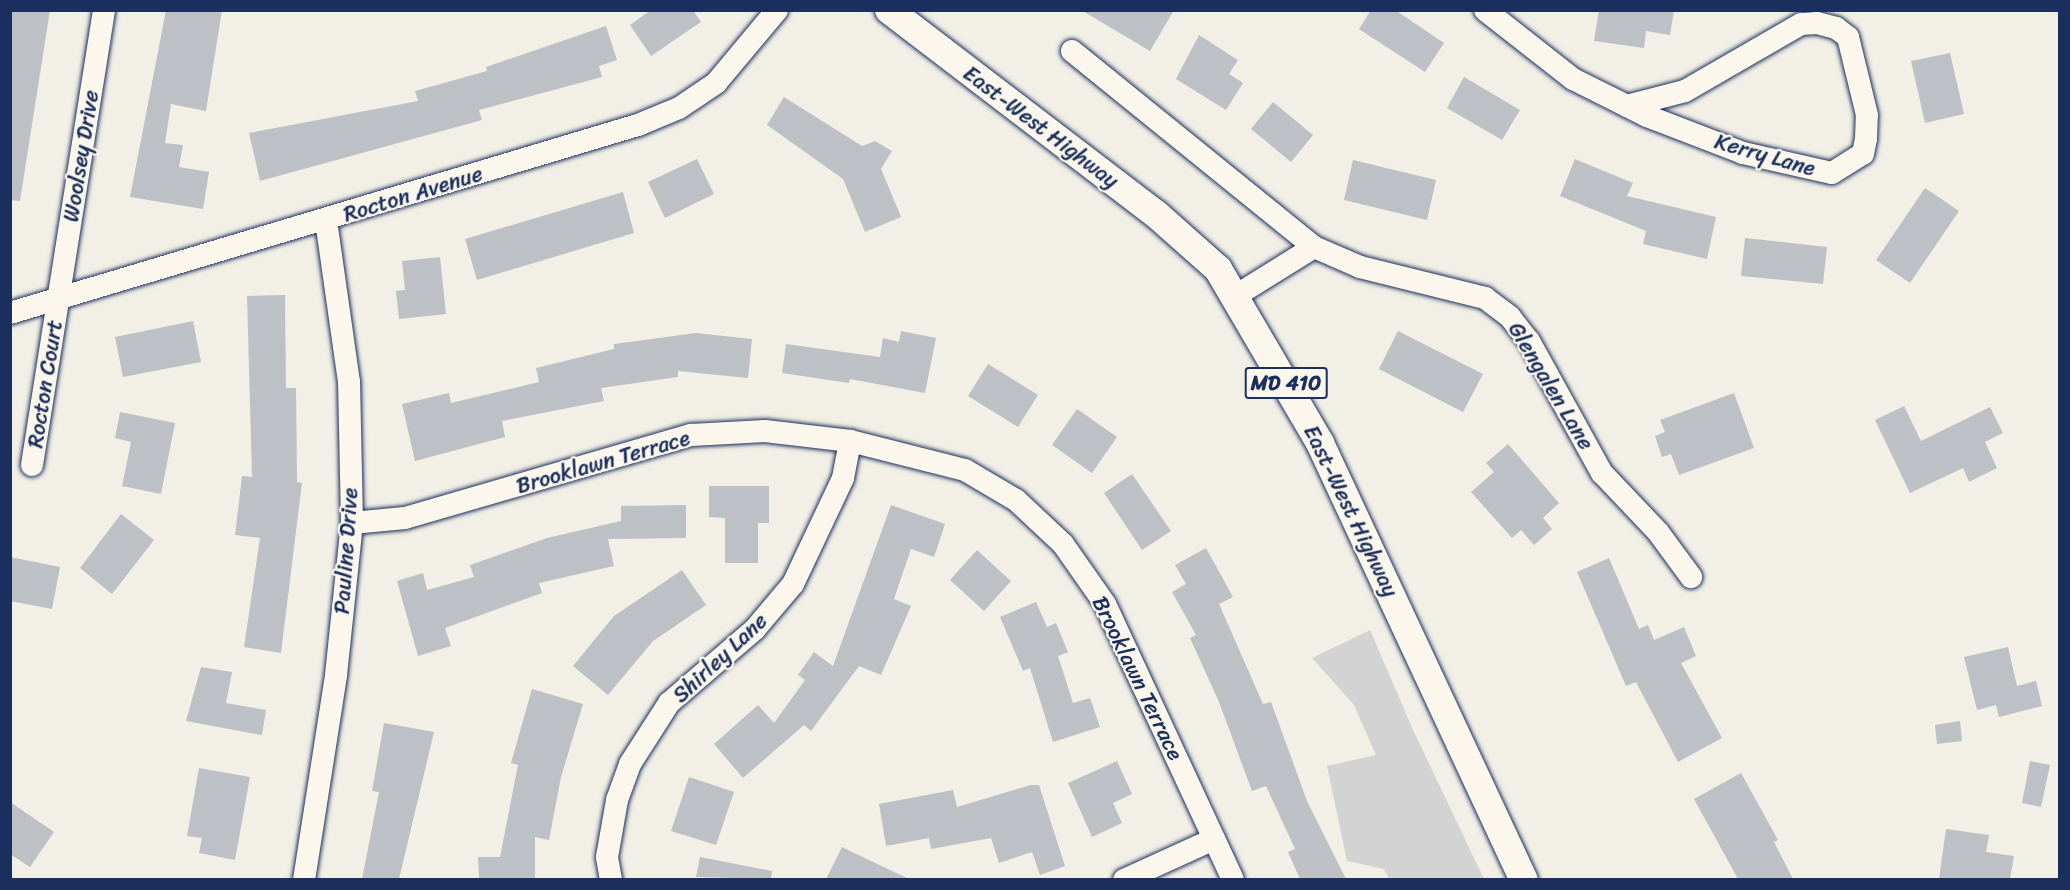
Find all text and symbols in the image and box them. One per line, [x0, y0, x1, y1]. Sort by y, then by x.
street label: East-West Highway [958, 60, 1124, 194]
street label: Woolsey Drive [58, 88, 104, 224]
street label: Kerry Lane [1711, 128, 1819, 182]
street label: Rocton Avenue [340, 160, 486, 228]
street label: Glengalen Lane [1503, 317, 1599, 455]
street label: Rocton Court [22, 318, 68, 450]
road number: MD 410 [1244, 365, 1328, 401]
street label: East-West Highway [1298, 421, 1404, 601]
street label: Brooklawn Terrace [513, 425, 693, 499]
street label: Pauline Drive [328, 487, 364, 615]
street label: Brooklawn Terrace [1087, 592, 1189, 764]
street label: Shirley Lane [667, 608, 773, 708]

